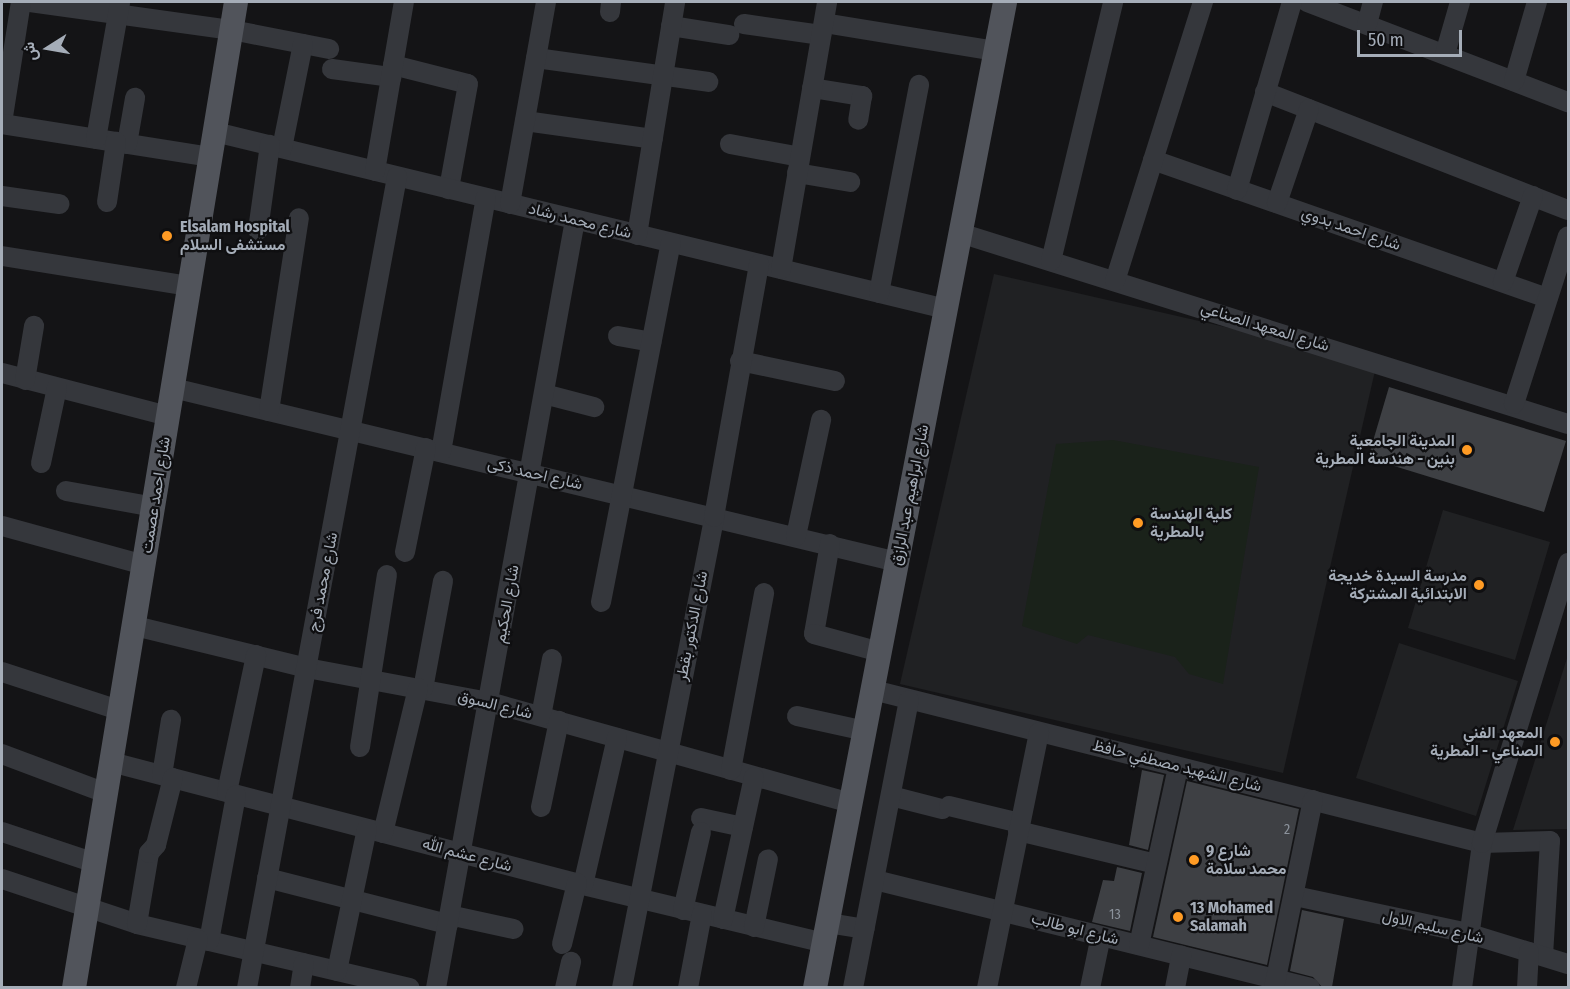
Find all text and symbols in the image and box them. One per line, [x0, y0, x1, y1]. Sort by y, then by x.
north arrow [18, 18, 78, 78]
scale bar [1360, 18, 1465, 56]
text: 50 m [1368, 29, 1404, 51]
text: ش [19, 40, 41, 63]
street label: شارع محمد رشاد [526, 199, 634, 243]
street label: شارع احمد بدوي [1299, 203, 1403, 255]
place label: Elsalam Hospital مستشفى السلام [180, 217, 290, 255]
marker: Elsalam Hospital مستشفى السلام [158, 227, 176, 245]
street label: شارع المعهد الصناعي [1198, 298, 1332, 356]
street label: شارع ابراهيم عبد الرازق [887, 423, 933, 567]
place label: المدينة الجامعية بنين - هندسة المطرية [1315, 431, 1455, 469]
street label: شارع احمد عصمت [137, 435, 175, 555]
marker: المدينة الجامعية بنين - هندسة المطرية [1460, 443, 1474, 457]
street label: شارع احمد ذكى [486, 454, 584, 494]
place label: كلية الهندسة بالمطرية [1150, 504, 1232, 542]
marker: كلية الهندسة بالمطرية [1131, 516, 1145, 530]
street label: شارع محمد فرج [304, 531, 342, 633]
street label: شارع الحكيم [491, 563, 523, 645]
place label: مدرسة السيدة خديجة الابتدائية المشتركة [1328, 566, 1467, 604]
street label: شارع الدكتور بقطر [672, 569, 712, 683]
marker: مدرسة السيدة خديجة الابتدائية المشتركة [1472, 578, 1486, 592]
street label: شارع السوق [456, 686, 534, 724]
place label: المعهد الفني الصناعي - المطرية [1430, 723, 1543, 761]
marker: المعهد الفني الصناعي - المطرية [1548, 735, 1562, 749]
street label: شارع الشهيد مصطفي حافظ [1091, 736, 1263, 796]
house number: 2 [1284, 822, 1290, 838]
street label: شارع عشم الله [420, 834, 514, 876]
place label: 9 شارع محمد سلامة [1206, 841, 1287, 879]
marker: 9 شارع محمد سلامة [1187, 853, 1201, 867]
place label: 13 Mohamed Salamah [1190, 898, 1273, 936]
street label: شارع سليم الاول [1380, 906, 1486, 948]
house number: 13 [1109, 907, 1121, 923]
street label: شارع ابو طالب [1029, 909, 1121, 949]
marker: 13 Mohamed Salamah [1171, 910, 1185, 924]

